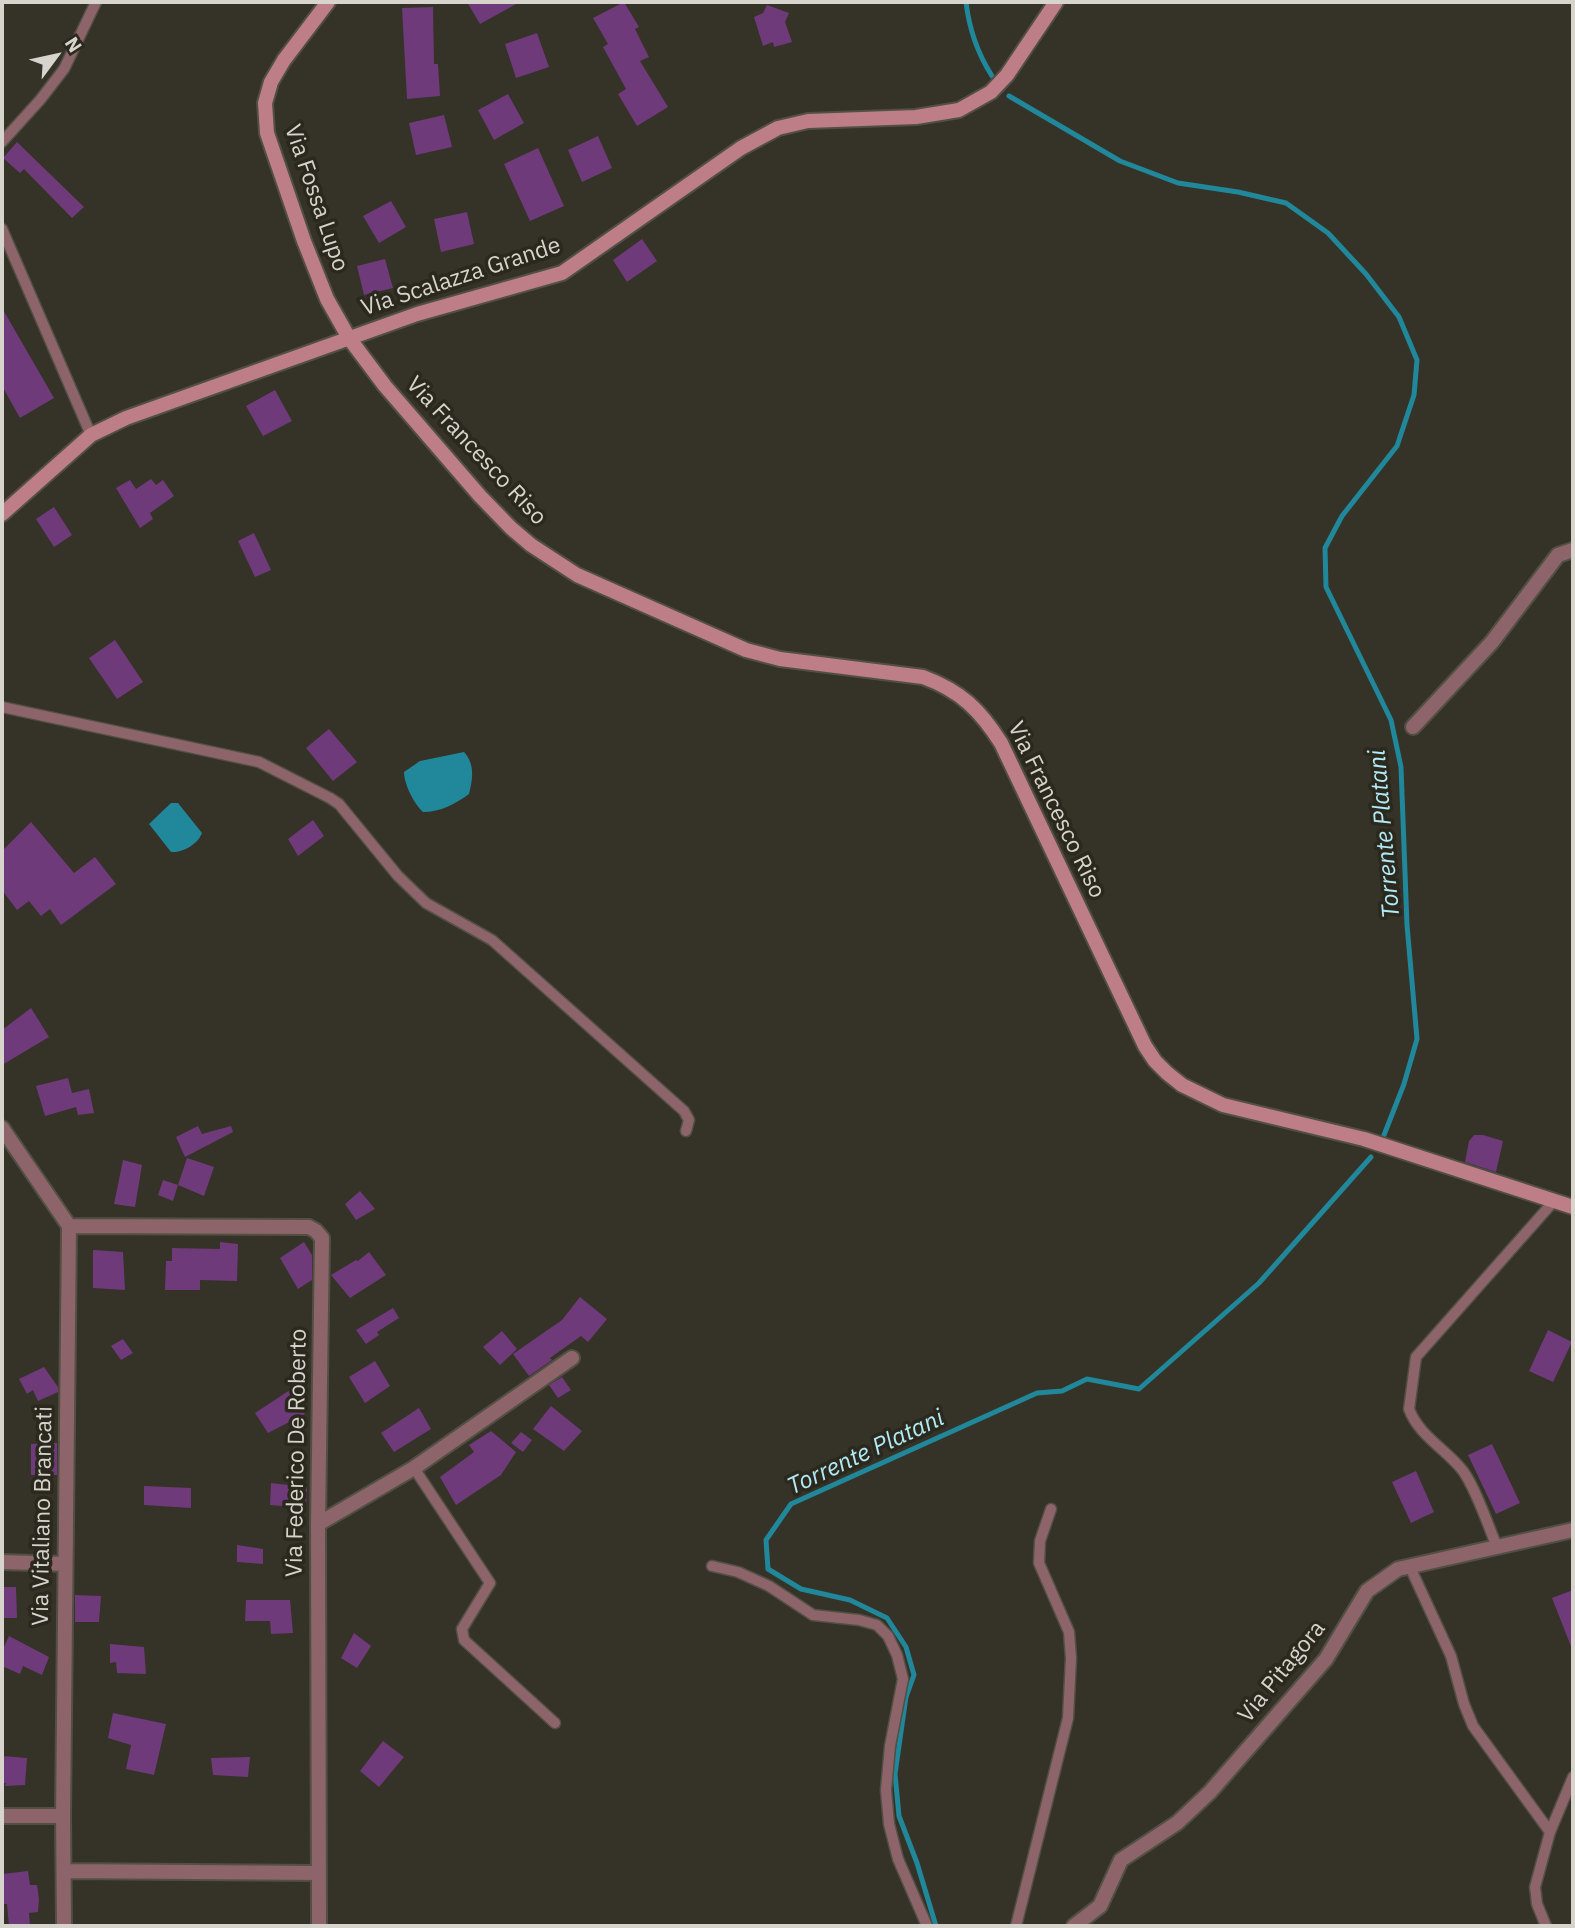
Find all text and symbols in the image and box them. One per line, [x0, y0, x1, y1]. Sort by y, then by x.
north arrow [21, 21, 91, 91]
text: N [60, 32, 87, 57]
street label: Via Fossa Lupo [278, 121, 354, 275]
street label: Via Scalazza Grande [358, 232, 564, 322]
street label: Via Francesco Riso [400, 371, 552, 531]
street label: Via Francesco Riso [1001, 717, 1111, 903]
water label: Torrente Platani [1363, 748, 1407, 920]
street label: Via Federico De Roberto [281, 1329, 313, 1577]
water label: Torrente Platani [783, 1404, 949, 1502]
street label: Via Vitaliano Brancati [27, 1406, 59, 1626]
street label: Via Pitagora [1233, 1616, 1331, 1728]

